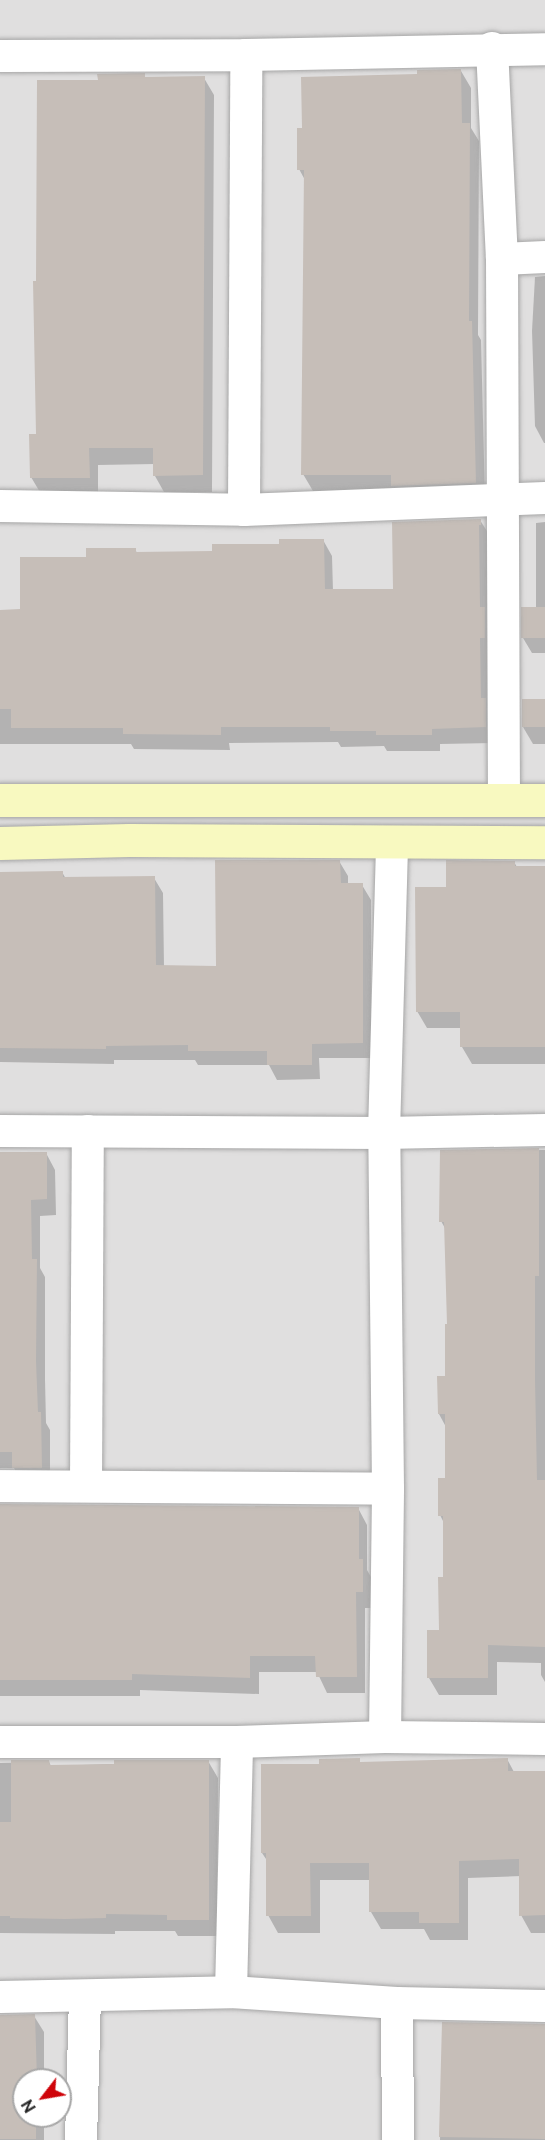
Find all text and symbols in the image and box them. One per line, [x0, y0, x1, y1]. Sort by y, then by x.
north arrow [12, 2068, 72, 2128]
text: N [17, 2096, 39, 2116]

